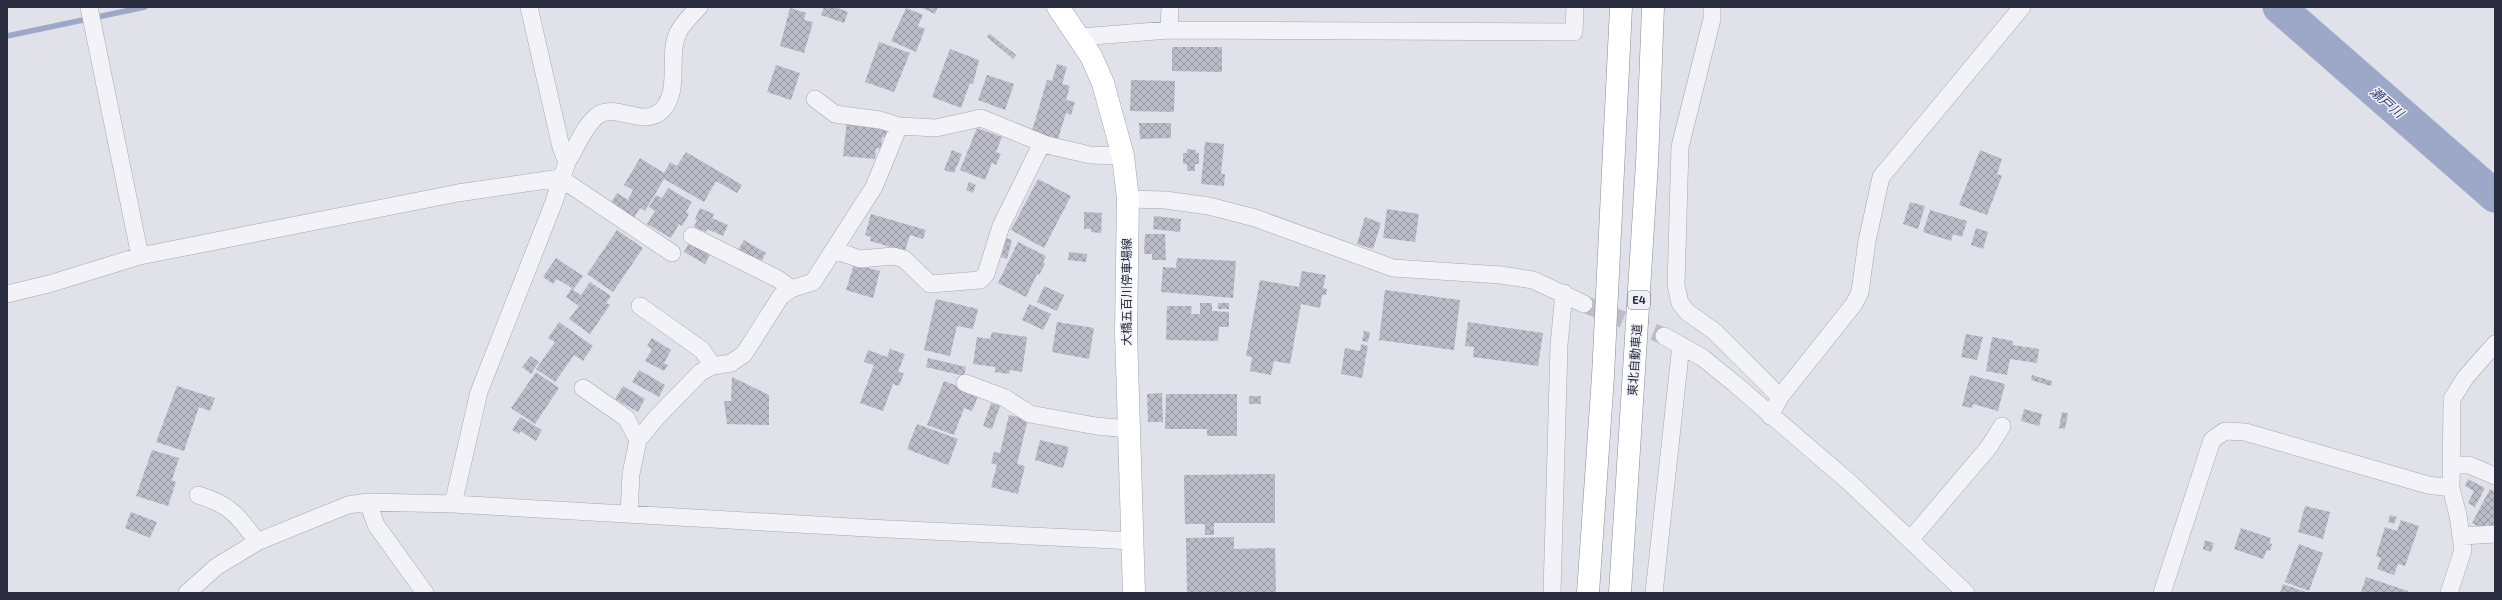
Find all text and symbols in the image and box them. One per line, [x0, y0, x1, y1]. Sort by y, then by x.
water label: 瀬戸川 [2367, 83, 2408, 122]
street label: 大橋五百川停車場線 [1119, 238, 1133, 346]
road number: E4 [1628, 291, 1650, 309]
street label: 東北自動車道 [1625, 324, 1643, 396]

